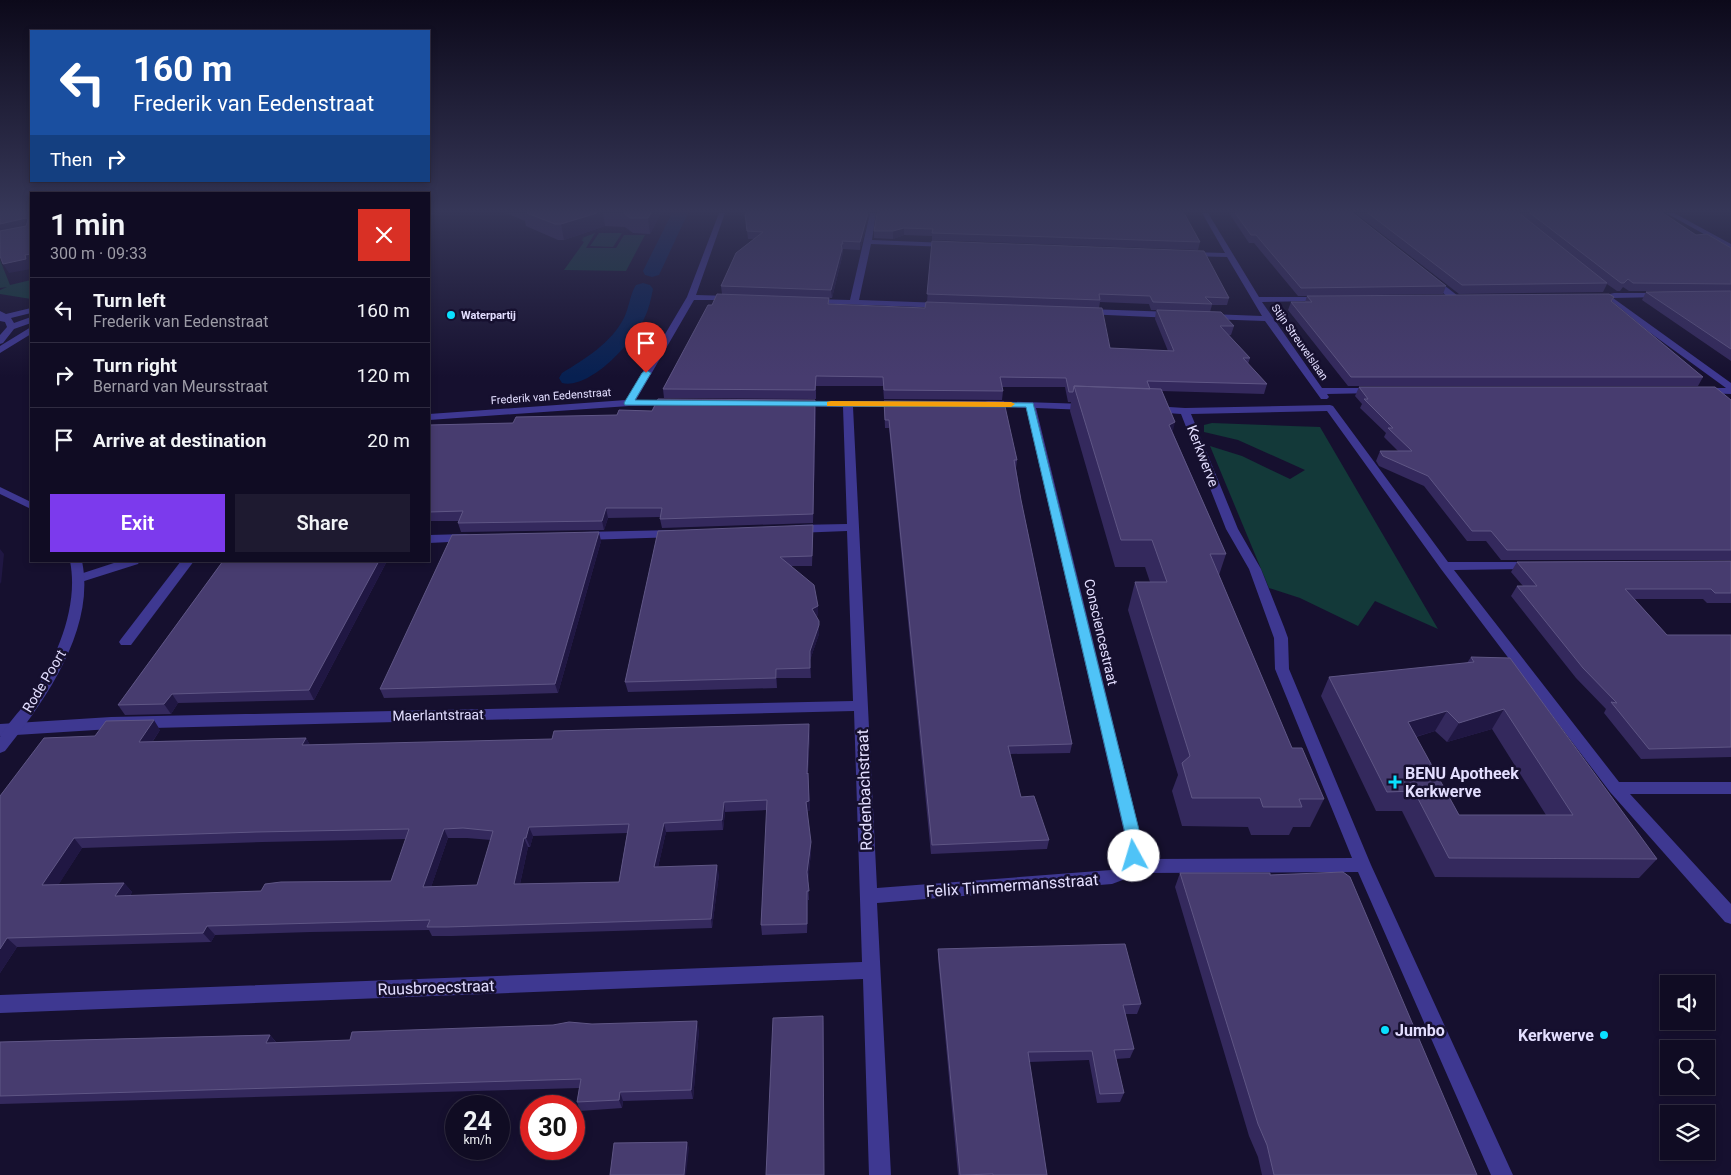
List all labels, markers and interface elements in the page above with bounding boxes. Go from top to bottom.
text: 160 m [133,49,232,90]
icon: left [50,50,115,115]
text: Frederik van Eedenstraat [133,91,374,116]
icon: right [102,145,130,173]
text: Then [50,148,92,171]
text: 1 min [50,207,125,242]
button: close [358,209,410,261]
text: 300 m · 09:33 [50,244,147,263]
text: Turn left [93,289,166,312]
icon: left [50,296,78,324]
text: 160 m [357,299,410,322]
street label: Stijn Streuvelslaan [1268,302,1331,383]
marker: Waterpartij [445,309,457,321]
place label: Waterpartij [461,309,516,322]
text: Frederik van Eedenstraat [93,312,268,331]
pin [625,322,667,373]
icon: arrive [632,329,660,357]
text: Turn right [93,354,177,377]
icon: right [50,361,78,389]
text: 120 m [357,364,410,387]
text: Bernard van Meursstraat [93,377,268,396]
street label: Frederik van Eedenstraat [490,386,612,407]
street label: Kerkwerve [1184,423,1222,489]
icon: arrive [50,426,78,454]
text: Arrive at destination [93,429,266,452]
text: 20 m [367,429,410,452]
button: Exit [50,494,225,552]
button: Share [235,494,410,552]
street label: Consciencestraat [1081,577,1121,687]
street label: Rode Poort [19,647,69,715]
street label: Maerlantstraat [392,706,484,724]
street label: Rodenbachstraat [853,729,876,851]
place label: BENU Apotheek Kerkwerve [1405,764,1519,801]
marker: BENU Apotheek Kerkwerve [1389,776,1401,788]
position arrow [1107,829,1159,881]
street label: Felix Timmermansstraat [925,870,1099,901]
map controls [1660,975,1715,1160]
button: sound [1660,975,1715,1030]
street label: Ruusbroecstraat [377,976,495,999]
place label: Jumbo [1395,1021,1445,1040]
marker: Jumbo [1379,1024,1391,1036]
place label: Kerkwerve [1518,1026,1594,1045]
marker: Kerkwerve [1598,1029,1610,1041]
button: search [1660,1040,1715,1095]
speed limit sign: 30 [520,1095,585,1160]
button: layers [1660,1105,1715,1160]
text: 24 [463,1107,492,1136]
text: km/h [463,1133,492,1147]

